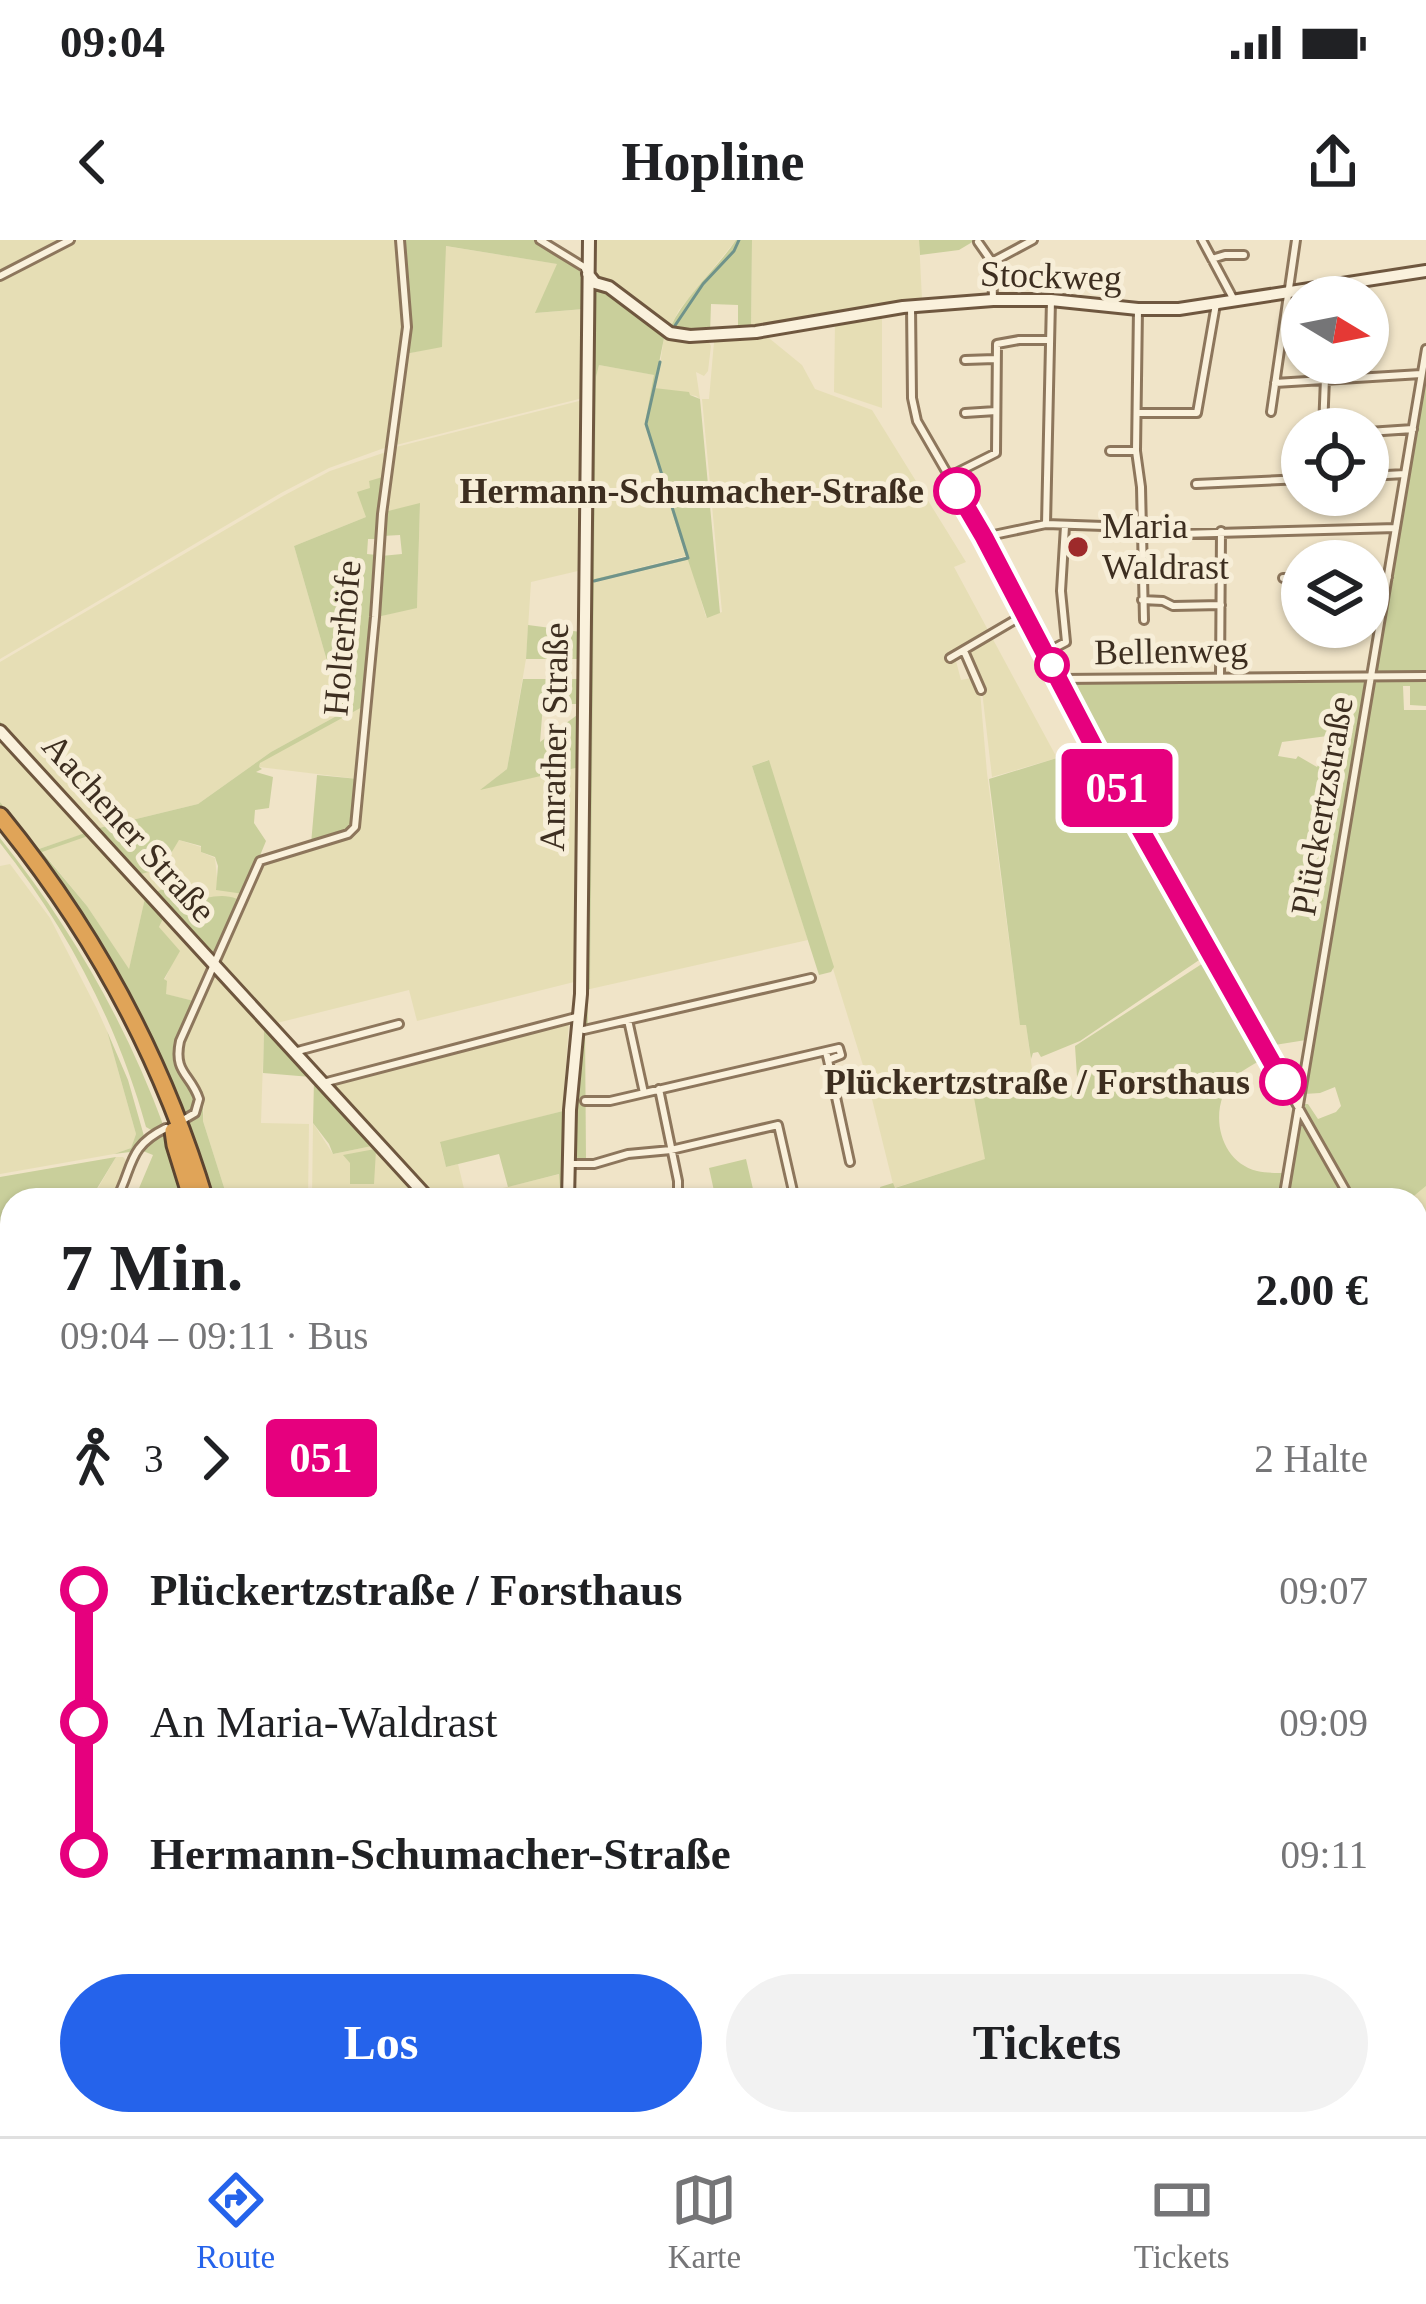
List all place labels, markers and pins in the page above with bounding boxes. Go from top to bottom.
marker: Hermann-Schumacher-Straße [935,469,979,513]
place label: Hermann-Schumacher-Straße [459,471,924,511]
place label: Maria Waldrast [1102,506,1229,587]
marker: Maria Waldrast [1065,534,1091,560]
unlabelled marker [1036,649,1068,681]
marker: Plückertzstraße / Forsthaus [1261,1060,1305,1104]
place label: Plückertzstraße / Forsthaus [824,1062,1250,1102]

